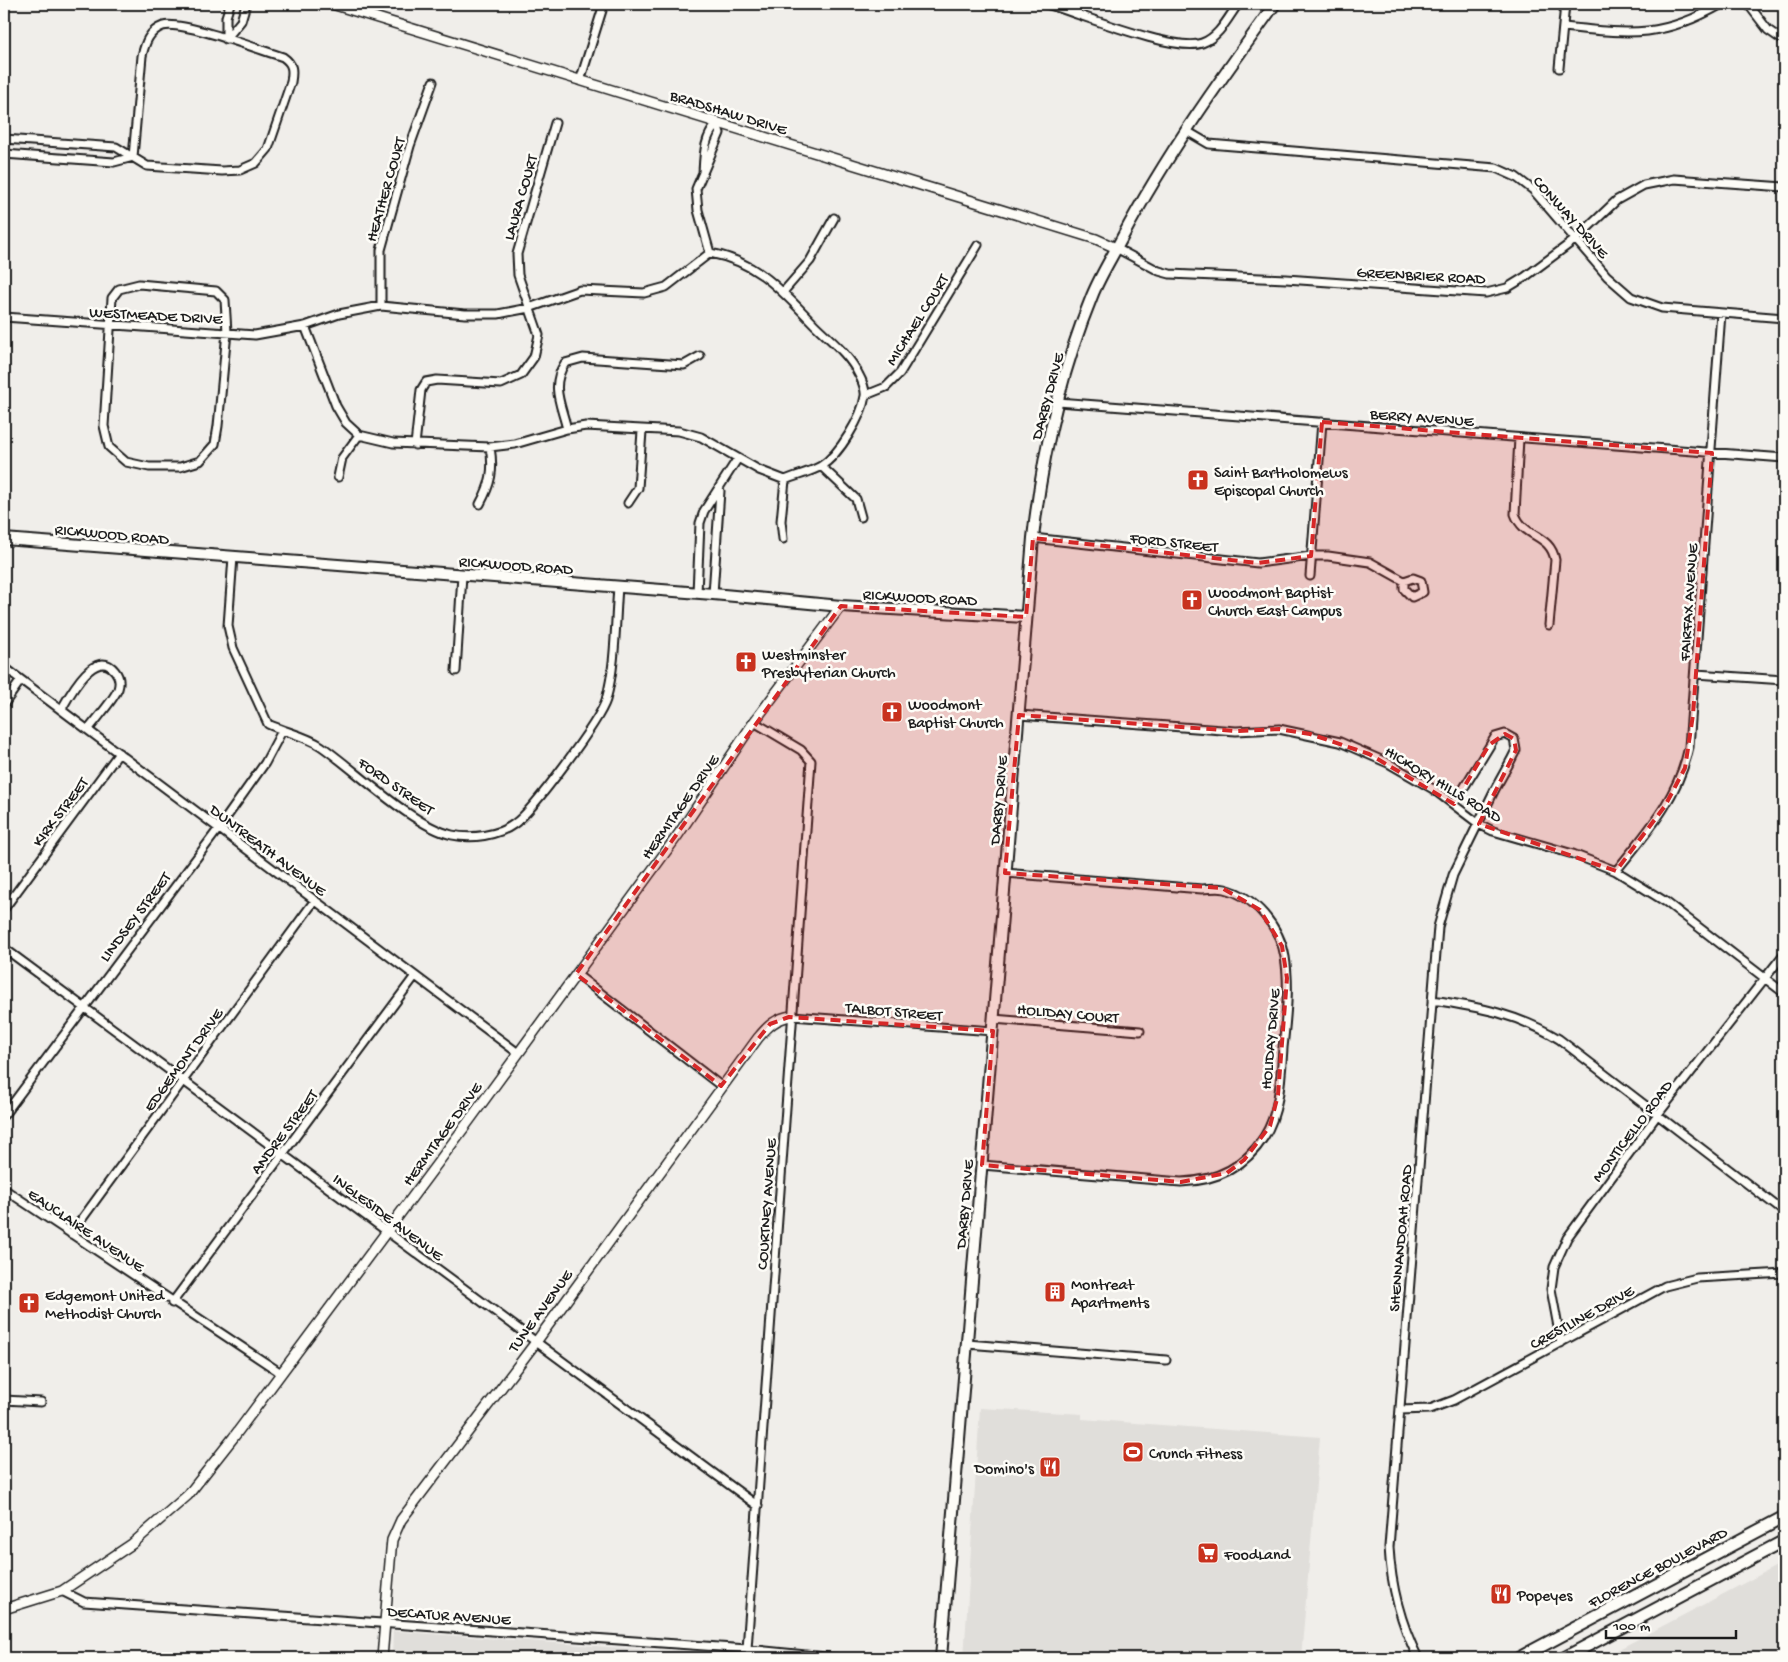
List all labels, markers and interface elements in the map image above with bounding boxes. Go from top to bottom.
street label: BRADSHAW DRIVE [666,87,790,141]
street label: HEATHER COURT [363,135,412,245]
street label: LAURA COURT [501,152,544,243]
street label: CONWAY DRIVE [1527,173,1612,264]
street label: GREENBRIER ROAD [1356,265,1486,290]
street label: MICHAEL COURT [883,271,955,370]
street label: WESTMEADE DRIVE [89,305,224,331]
street label: DARBY DRIVE [1028,350,1070,443]
street label: BERRY AVENUE [1368,406,1475,433]
place label: Saint Bartholomews Episcopal Church [1214,465,1349,502]
church icon: Saint Bartholomews Episcopal Church [1186,468,1210,492]
street label: RICKWOOD ROAD [54,522,170,551]
street label: FORD STREET [1128,530,1219,559]
street label: FAIRFAX AVENUE [1677,542,1704,663]
street label: RICKWOOD ROAD [458,554,574,581]
place label: Woodmont Baptist Church East Campus [1208,585,1343,622]
street label: RICKWOOD ROAD [862,587,978,612]
church icon: Woodmont Baptist Church East Campus [1180,588,1204,612]
place label: Westminster Presbyterian Church [761,647,896,684]
church icon: Westminster Presbyterian Church [734,650,758,674]
place label: Woodmont Baptist Church [907,697,1004,734]
church icon: Woodmont Baptist Church [880,700,904,724]
street label: HICKORY HILLS ROAD [1380,743,1505,829]
street label: HERMITAGE DRIVE [639,751,726,864]
street label: FORD STREET [352,754,437,822]
street label: DARBY DRIVE [987,754,1014,847]
street label: KIRK STREET [30,774,94,851]
street label: DUNTREATH AVENUE [204,801,330,902]
street label: LINDSEY STREET [97,869,177,967]
street label: HOLIDAY DRIVE [1259,987,1286,1090]
street label: TALBOT STREET [843,1000,944,1027]
street label: HOLIDAY COURT [1016,1002,1120,1029]
street label: EDGEMONT DRIVE [141,1005,229,1116]
street label: MONTICELLO ROAD [1589,1077,1679,1187]
street label: HERMITAGE DRIVE [400,1079,488,1191]
street label: ANDRE STREET [248,1087,324,1179]
street label: COURTNEY AVENUE [754,1137,783,1271]
street label: DARBY DRIVE [953,1158,980,1251]
street label: SHENNANDOAH ROAD [1387,1163,1418,1313]
street label: INGLESIDE AVENUE [328,1171,447,1267]
street label: EAUCLAIRE AVENUE [23,1186,148,1279]
street label: TUNE AVENUE [505,1266,579,1358]
place label: Montreat Apartments [1071,1277,1150,1314]
building icon: Montreat Apartments [1043,1280,1067,1304]
street label: CRESTLINE DRIVE [1527,1282,1639,1355]
place label: Edgemont United Methodist Church [45,1288,165,1325]
church icon: Edgemont United Methodist Church [17,1291,41,1315]
sports icon: Crunch Fitness [1121,1440,1145,1464]
place label: Crunch Fitness [1149,1446,1243,1465]
restaurant icon: Domino's [1038,1455,1062,1479]
place label: Domino's [974,1461,1035,1480]
street label: FLORENCE BOULEVARD [1585,1524,1732,1614]
supermarket icon: FoodLand [1196,1541,1220,1565]
place label: FoodLand [1223,1547,1292,1566]
restaurant icon: Popeyes [1489,1582,1513,1606]
place label: Popeyes [1516,1588,1573,1607]
street label: DECATUR AVENUE [385,1604,512,1631]
scale bar [1606,1607,1736,1639]
text: 100 m [1612,1618,1651,1636]

